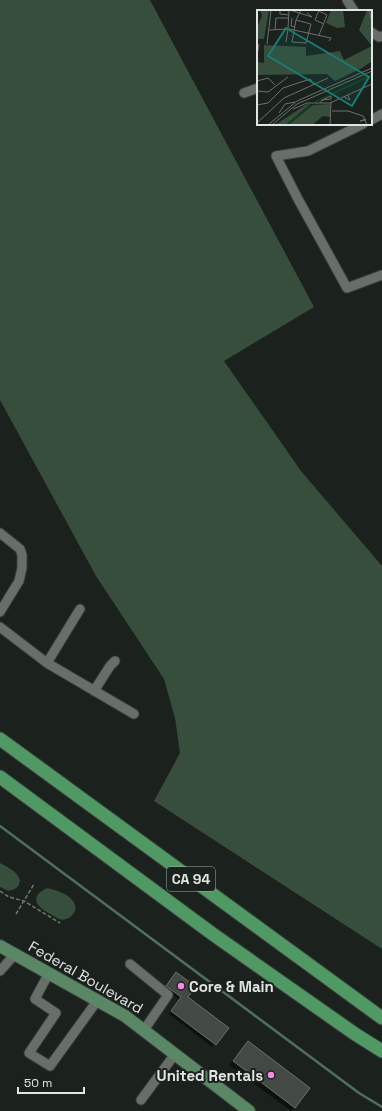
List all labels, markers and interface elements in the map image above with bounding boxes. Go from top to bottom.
inset map [257,10,372,125]
road number: CA 94 [167,867,215,891]
street label: Federal Boulevard [25,936,147,1018]
place label: Core & Main [189,977,274,996]
marker: Core & Main [176,981,186,991]
place label: United Rentals [157,1066,263,1085]
scale bar [18,1069,84,1095]
marker: United Rentals [266,1070,276,1080]
text: 50 m [24,1075,52,1091]

